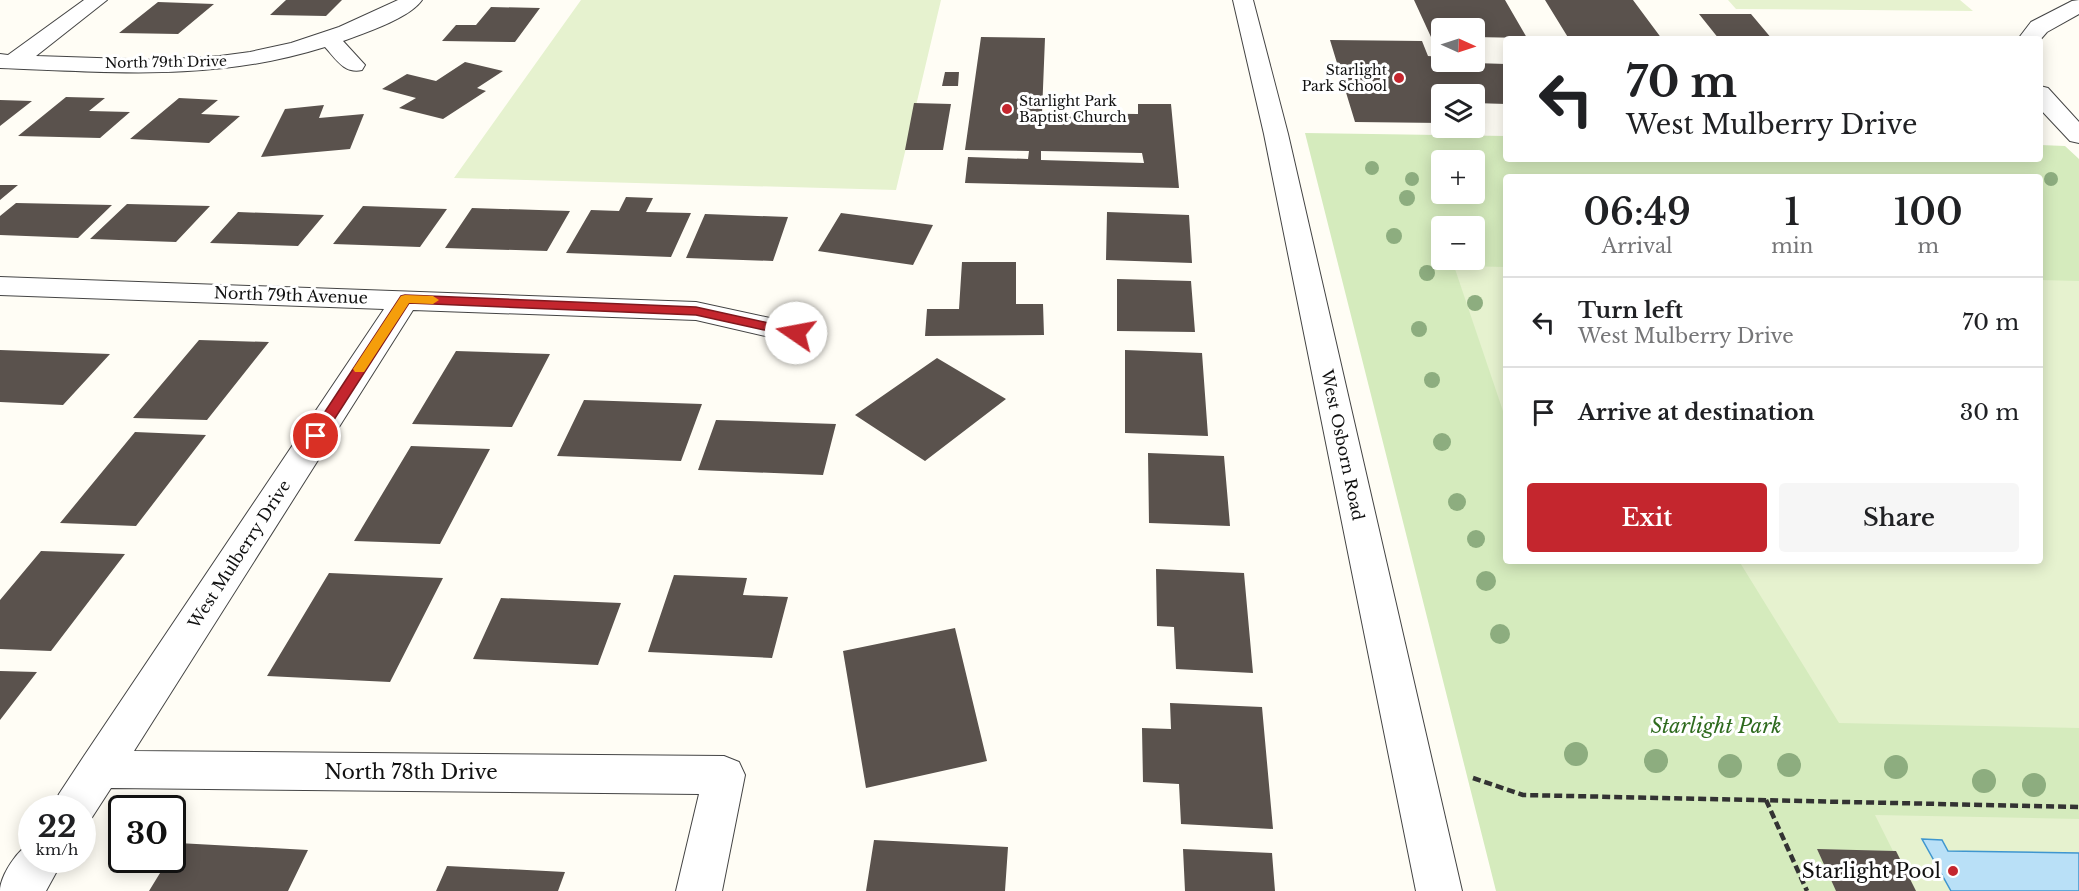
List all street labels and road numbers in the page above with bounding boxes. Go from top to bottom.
street label: North 79th Drive [105,52,227,72]
street label: North 79th Avenue [214,282,368,308]
street label: West Osborn Road [1317,367,1369,522]
street label: West Mulberry Drive [183,476,294,633]
street label: North 78th Drive [324,760,498,784]

